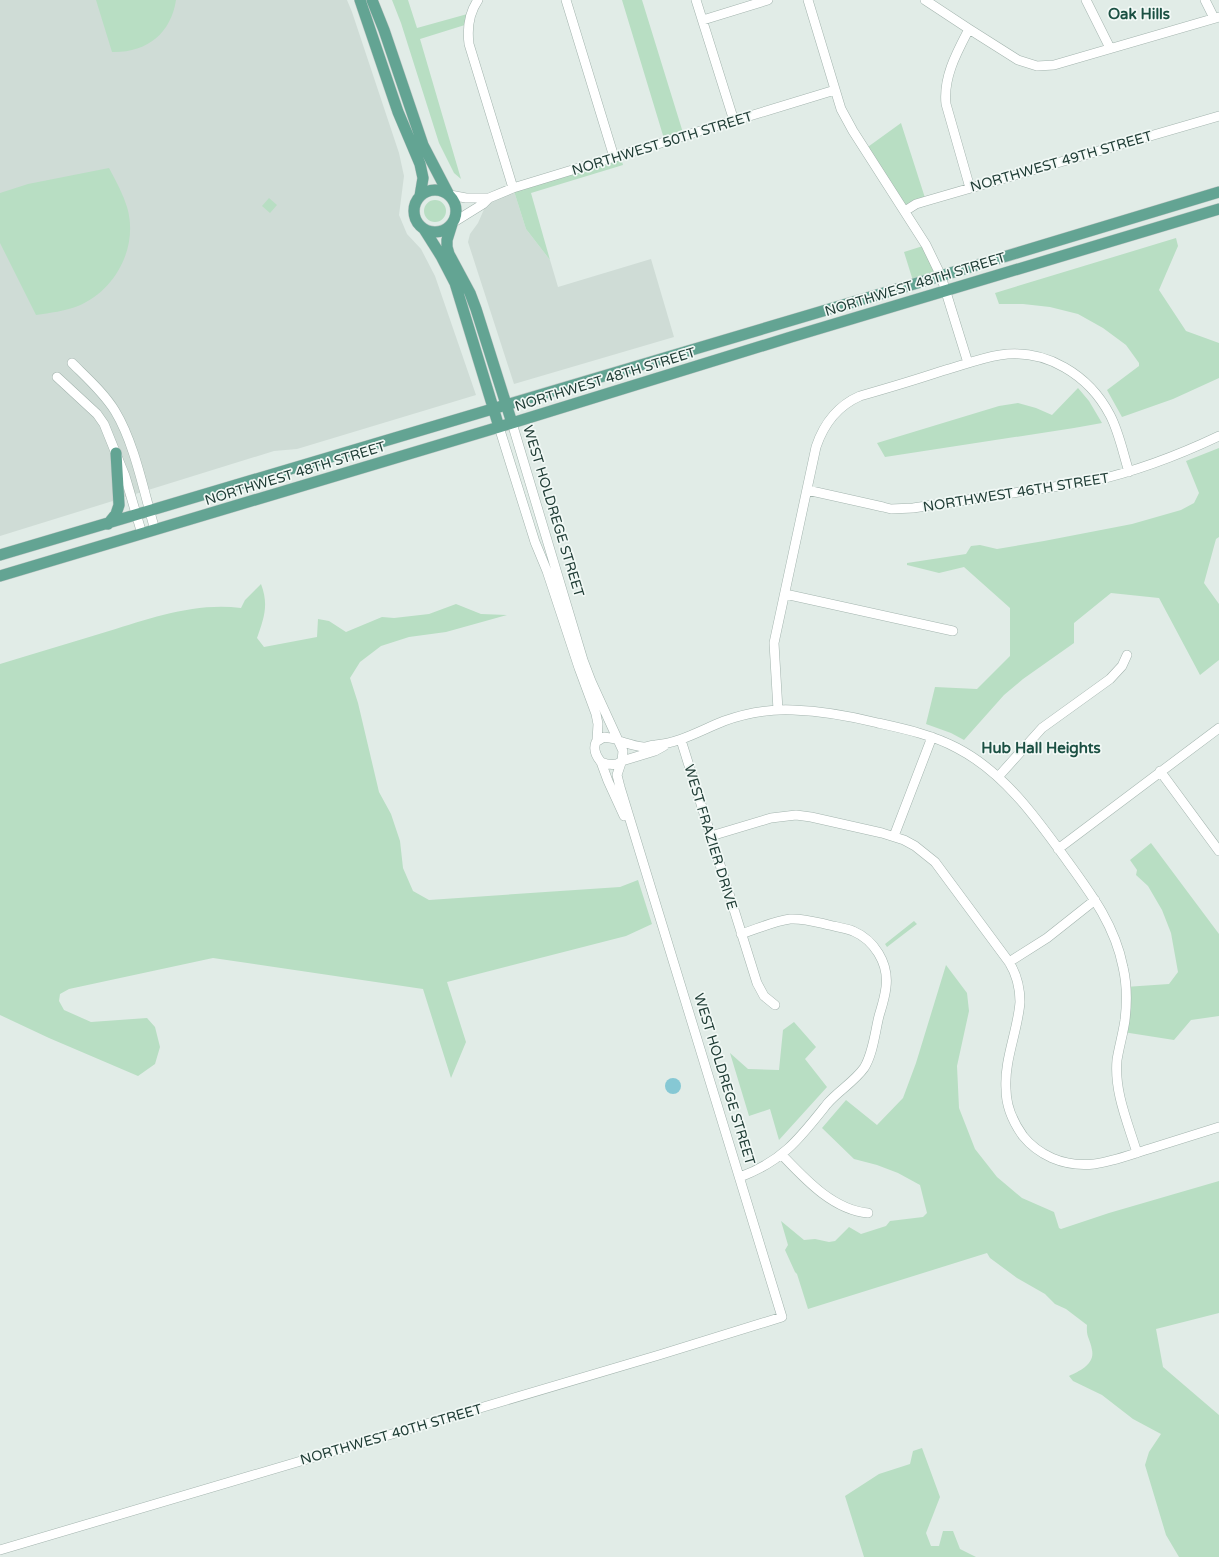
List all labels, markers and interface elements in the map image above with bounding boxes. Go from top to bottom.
district label: Oak Hills [1108,5,1170,23]
street label: NORTHWEST 50TH STREET [570,108,755,179]
street label: NORTHWEST 49TH STREET [968,127,1154,196]
street label: NORTHWEST 48TH STREET [823,249,1008,320]
street label: NORTHWEST 48TH STREET [513,344,698,415]
street label: WEST HOLDREGE STREET [519,423,588,600]
street label: NORTHWEST 48TH STREET [203,438,388,509]
street label: NORTHWEST 46TH STREET [922,469,1111,516]
district label: Hub Hall Heights [981,739,1101,758]
street label: WEST FRAZIER DRIVE [680,763,741,912]
street label: WEST HOLDREGE STREET [690,991,759,1168]
street label: NORTHWEST 40TH STREET [298,1400,484,1469]

